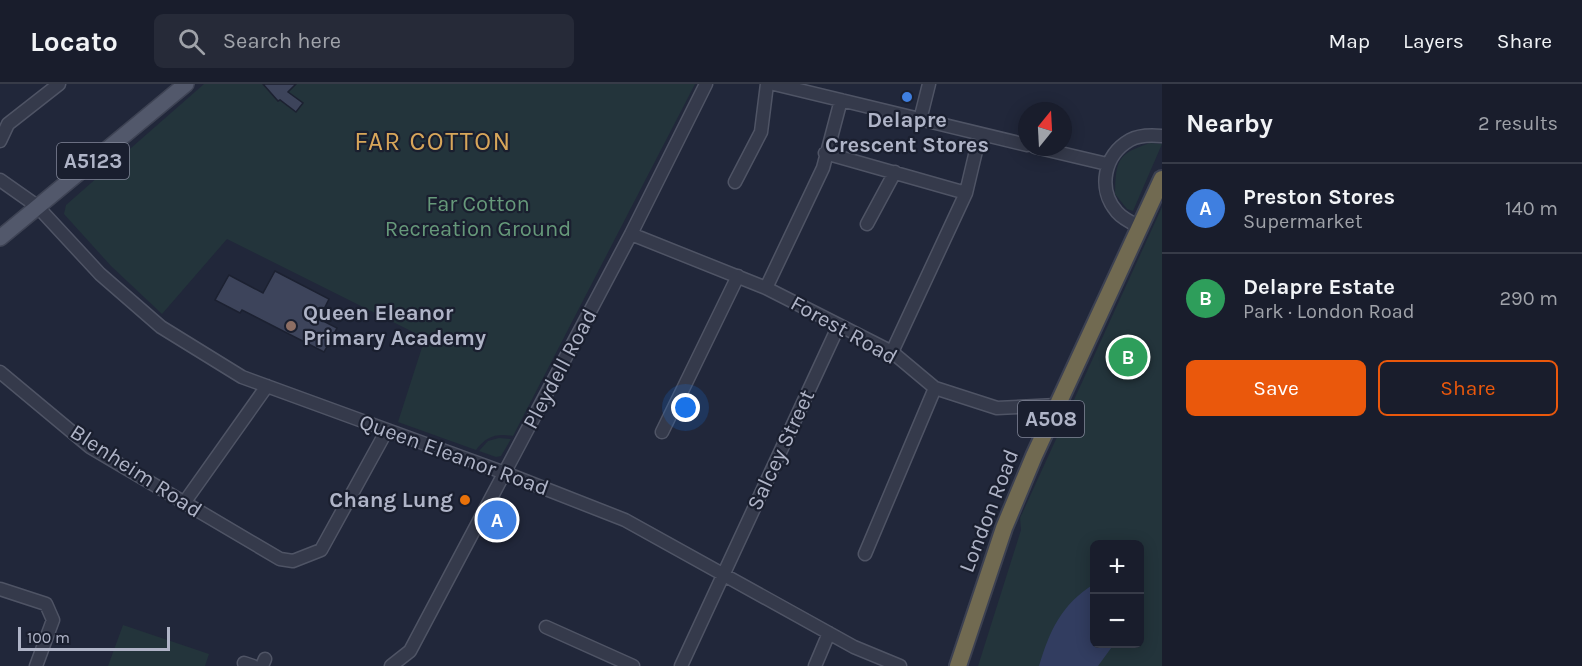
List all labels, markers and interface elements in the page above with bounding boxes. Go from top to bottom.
search box [154,14,574,68]
text: Locato [30,25,118,58]
icon: search [175,25,208,58]
text: Search here [223,28,341,54]
text: Map [1328,29,1370,53]
text: Layers [1403,29,1464,53]
text: Share [1497,29,1552,53]
marker: Delapre Crescent Stores [900,90,914,104]
north arrow [1018,102,1072,156]
place label: Delapre Crescent Stores [825,107,989,158]
text: Nearby [1186,108,1273,139]
text: 2 results [1478,112,1558,135]
district label: FAR COTTON [354,126,512,157]
road number: A5123 [57,143,129,179]
text: Preston Stores [1243,184,1395,210]
park label: Far Cotton Recreation Ground [385,191,571,242]
text: A [1199,197,1212,220]
text: 140 m [1505,197,1558,220]
text: Supermarket [1243,210,1362,233]
text: Delapre Estate [1243,274,1395,300]
text: B [1199,287,1212,310]
text: 290 m [1499,287,1558,310]
street label: Forest Road [786,290,902,370]
place label: Queen Eleanor Primary Academy [303,300,486,351]
text: Park · London Road [1243,300,1415,323]
street label: Pleydell Road [517,304,603,434]
marker: Queen Eleanor Primary Academy [284,319,298,333]
pin: B [1108,334,1148,380]
button: Save [1186,360,1366,416]
button: Share [1378,360,1558,416]
street label: Salcey Street [742,386,820,514]
your location [671,393,700,422]
road number: A508 [1018,401,1084,437]
street label: Queen Eleanor Road [356,409,552,501]
street label: Blenheim Road [65,419,207,523]
street label: London Road [954,446,1024,576]
place label: Chang Lung [329,487,453,513]
marker: Chang Lung [458,493,472,507]
pin: A [478,498,516,542]
map controls [1090,540,1144,648]
button: + [1090,540,1144,594]
button: − [1090,594,1144,648]
scale bar [18,624,170,652]
text: 100 m [27,628,70,647]

